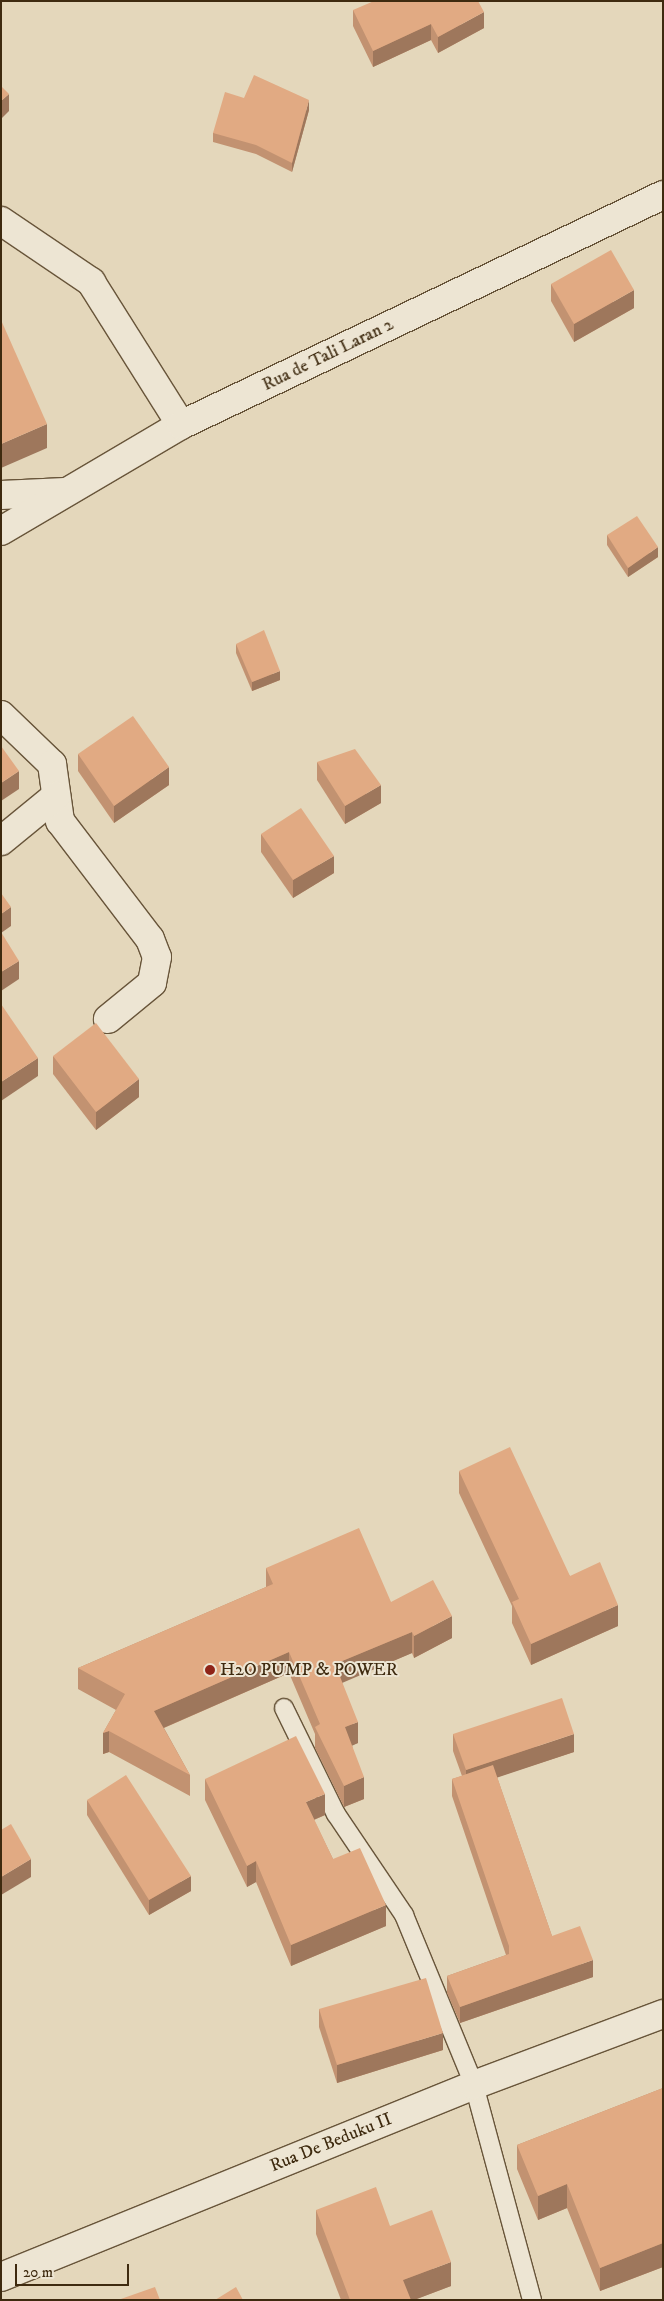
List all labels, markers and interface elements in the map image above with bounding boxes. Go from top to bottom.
street label: Rua de Tali Laran 2 [259,314,397,396]
place label: H2O PUMP & POWER [220,1659,398,1681]
marker: H2O PUMP & POWER [204,1664,216,1676]
street label: Rua De Beduku II [267,2109,395,2177]
scale bar [18,2254,131,2286]
text: 20 m [23,2263,53,2282]

